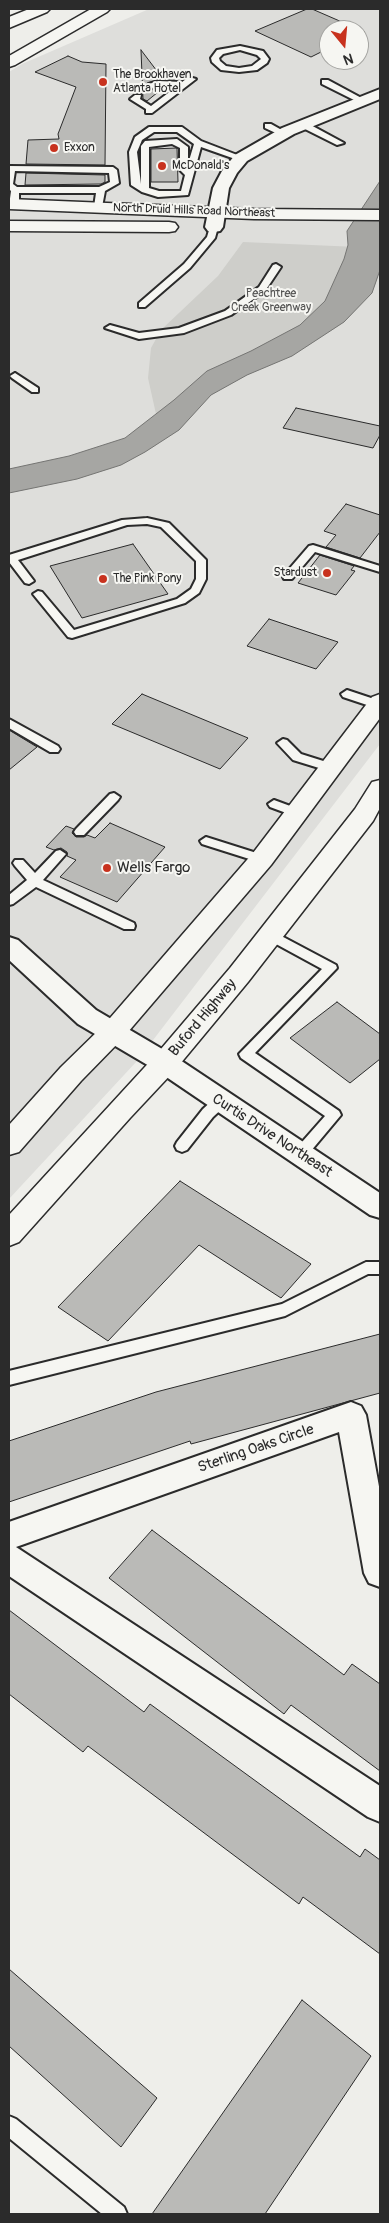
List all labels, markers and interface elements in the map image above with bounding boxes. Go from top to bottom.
north arrow [319,20,369,70]
text: N [341,49,355,68]
place label: The Brookhaven Atlanta Hotel [113,68,192,96]
marker: The Brookhaven Atlanta Hotel [97,76,109,88]
place label: Exxon [64,141,95,155]
marker: Exxon [48,142,60,154]
place label: McDonald's [172,159,229,173]
marker: McDonald's [156,160,168,172]
street label: North Druid Hills Road Northeast [113,201,275,221]
park label: Peachtree Creek Greenway [231,287,311,315]
place label: Stardust [273,566,317,580]
marker: Stardust [321,567,333,579]
place label: The Pink Pony [113,572,181,586]
marker: The Pink Pony [97,573,109,585]
place label: Wells Fargo [117,859,190,877]
marker: Wells Fargo [101,862,113,874]
street label: Buford Highway [165,976,241,1060]
street label: Curtis Drive Northeast [208,1090,336,1182]
street label: Sterling Oaks Circle [196,1421,316,1477]

